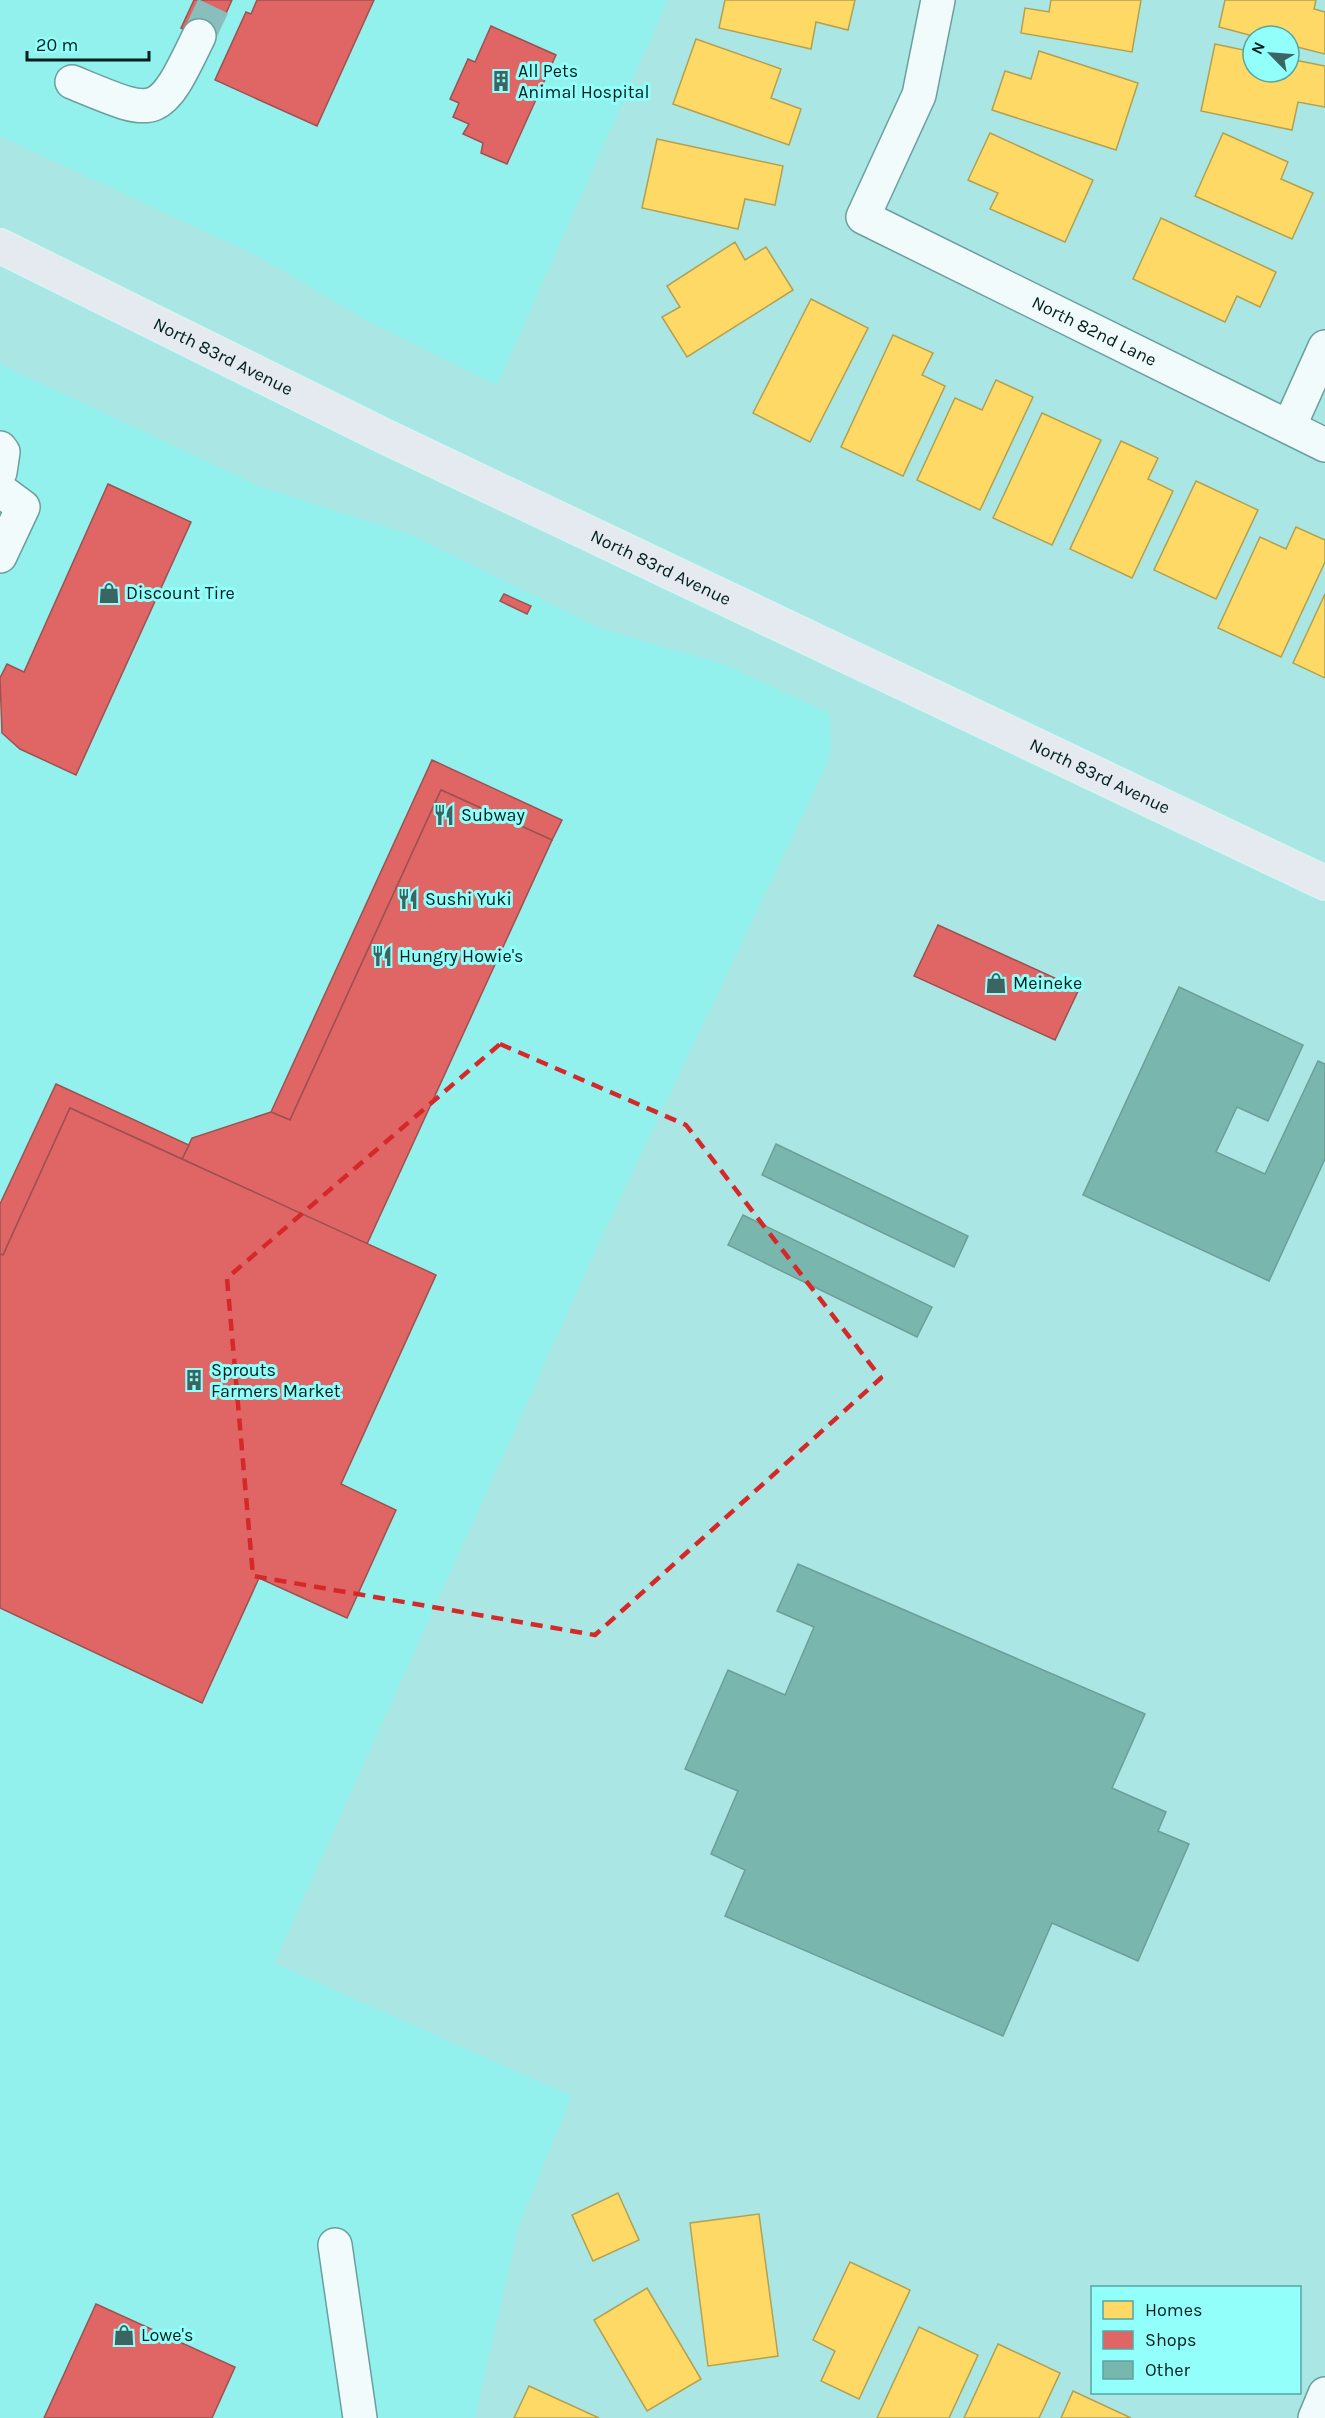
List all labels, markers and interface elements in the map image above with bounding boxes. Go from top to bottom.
scale bar [27,24,148,62]
north arrow [1241,24,1301,84]
text: 20 m [36,34,78,56]
text: N [1247,39,1269,57]
place label: All Pets Animal Hospital [518,60,650,103]
building icon: All Pets Animal Hospital [489,69,513,93]
street label: North 82nd Lane [1028,291,1160,371]
street label: North 83rd Avenue [150,313,297,400]
street label: North 83rd Avenue [587,525,735,610]
shop icon: Discount Tire [97,581,121,605]
place label: Discount Tire [126,582,235,604]
street label: North 83rd Avenue [1026,733,1174,819]
restaurant icon: Subway [432,803,456,827]
place label: Subway [461,804,525,826]
restaurant icon: Sushi Yuki [396,887,420,911]
place label: Sushi Yuki [425,888,512,910]
restaurant icon: Hungry Howie's [370,944,394,968]
place label: Hungry Howie's [399,945,524,967]
shop icon: Meineke [984,971,1008,995]
place label: Meineke [1013,972,1082,994]
place label: Sprouts Farmers Market [211,1359,341,1402]
building icon: Sprouts Farmers Market [182,1368,206,1392]
legend [1091,2286,1301,2394]
text: Homes [1145,2299,1202,2321]
shop icon: Lowe's [112,2323,136,2347]
place label: Lowe's [141,2324,193,2346]
text: Shops [1145,2329,1197,2351]
text: Other [1145,2359,1190,2381]

